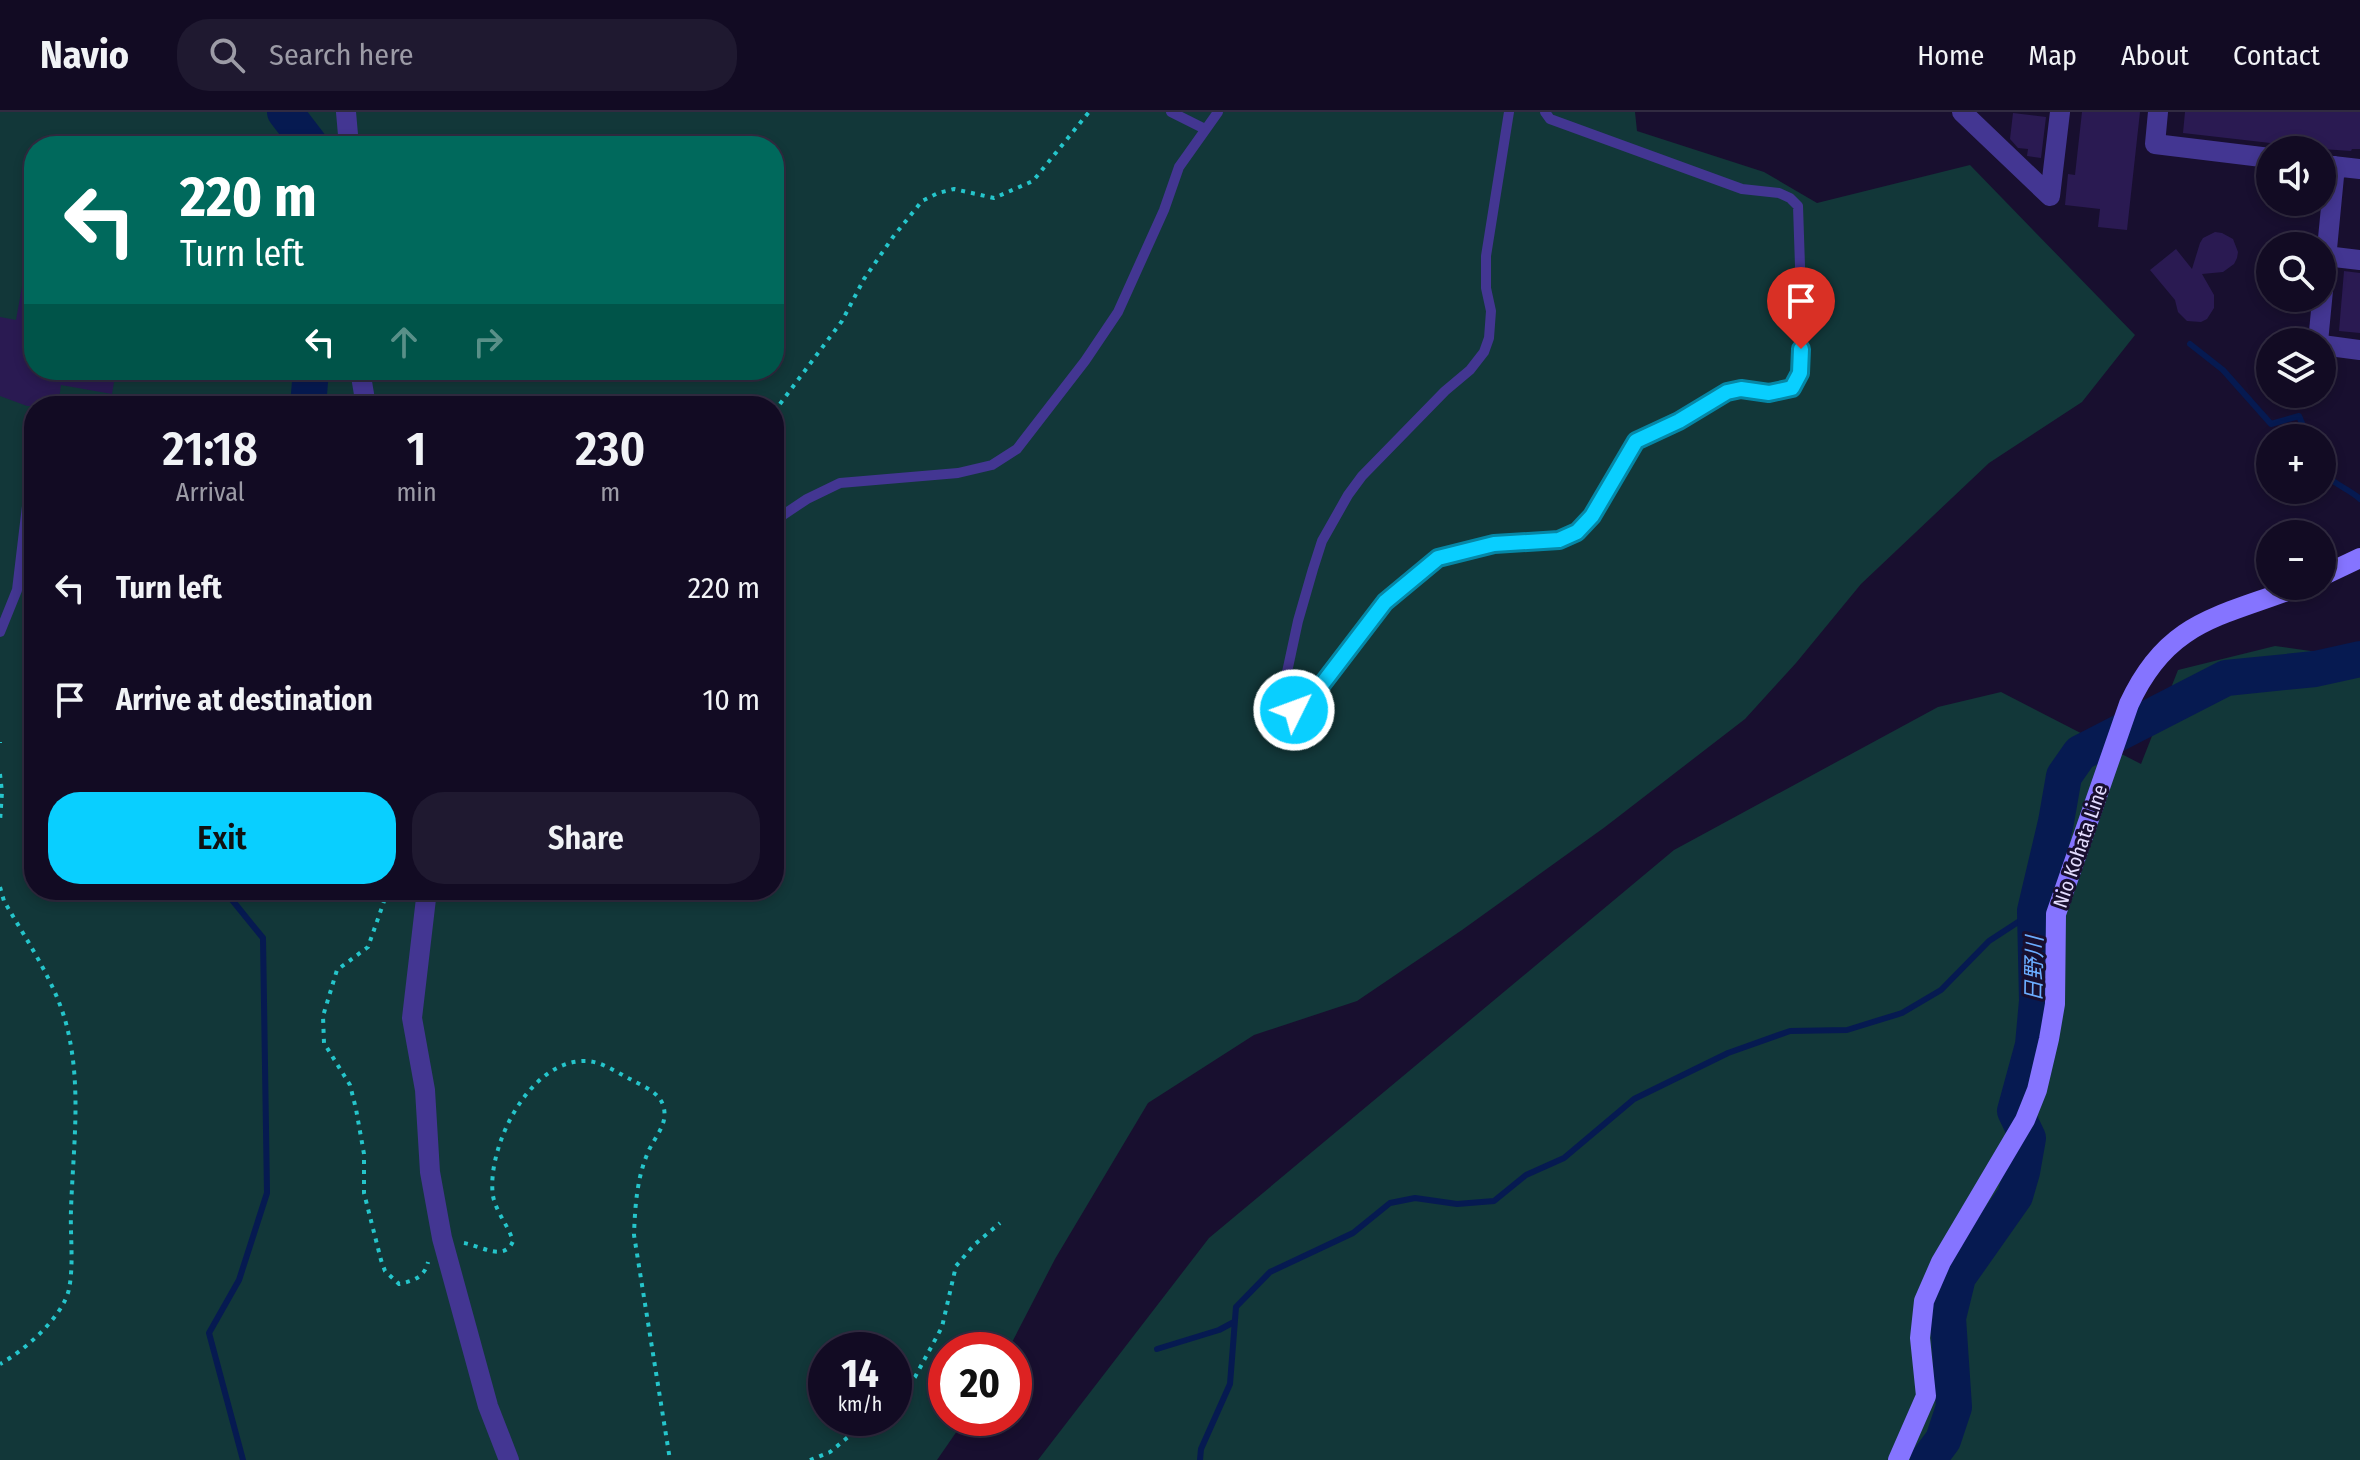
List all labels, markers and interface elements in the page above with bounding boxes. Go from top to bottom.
search box [177,19,737,91]
text: Navio [40,32,129,78]
icon: search [205,33,249,77]
text: Search here [269,37,414,73]
text: Home [1917,39,1984,72]
text: Map [2028,39,2077,72]
text: About [2121,39,2189,72]
text: Contact [2233,39,2320,72]
map controls [2256,136,2336,600]
button: sound [2256,136,2336,216]
text: 220 m [180,164,317,231]
icon: left [48,168,152,272]
text: Turn left [180,232,304,276]
button: search [2256,232,2336,312]
pin [1767,267,1835,349]
icon: arrive [1779,279,1823,323]
icon: left [298,320,342,364]
icon: ahead [382,320,426,364]
icon: right [466,320,510,364]
button: layers [2256,328,2336,408]
text: 21:18 [163,420,258,478]
text: 1 [407,420,426,478]
text: 230 [575,420,645,478]
button: + [2256,424,2336,504]
text: Arrival [176,477,245,508]
text: min [396,477,437,508]
text: m [600,477,620,508]
button: − [2256,520,2336,600]
icon: left [48,566,92,610]
text: Turn left [116,570,222,606]
text: 220 m [688,570,760,606]
position arrow [1252,668,1336,752]
icon: arrive [48,678,92,722]
text: Arrive at destination [116,682,373,718]
text: 10 m [703,682,760,718]
street label: Nio Kohata Line [2048,781,2112,911]
button: Exit [48,792,396,884]
button: Share [412,792,760,884]
water label: 日野川 [2020,934,2048,1002]
speed limit sign: 20 [928,1332,1032,1436]
text: 14 [841,1350,879,1398]
text: km/h [838,1392,882,1416]

